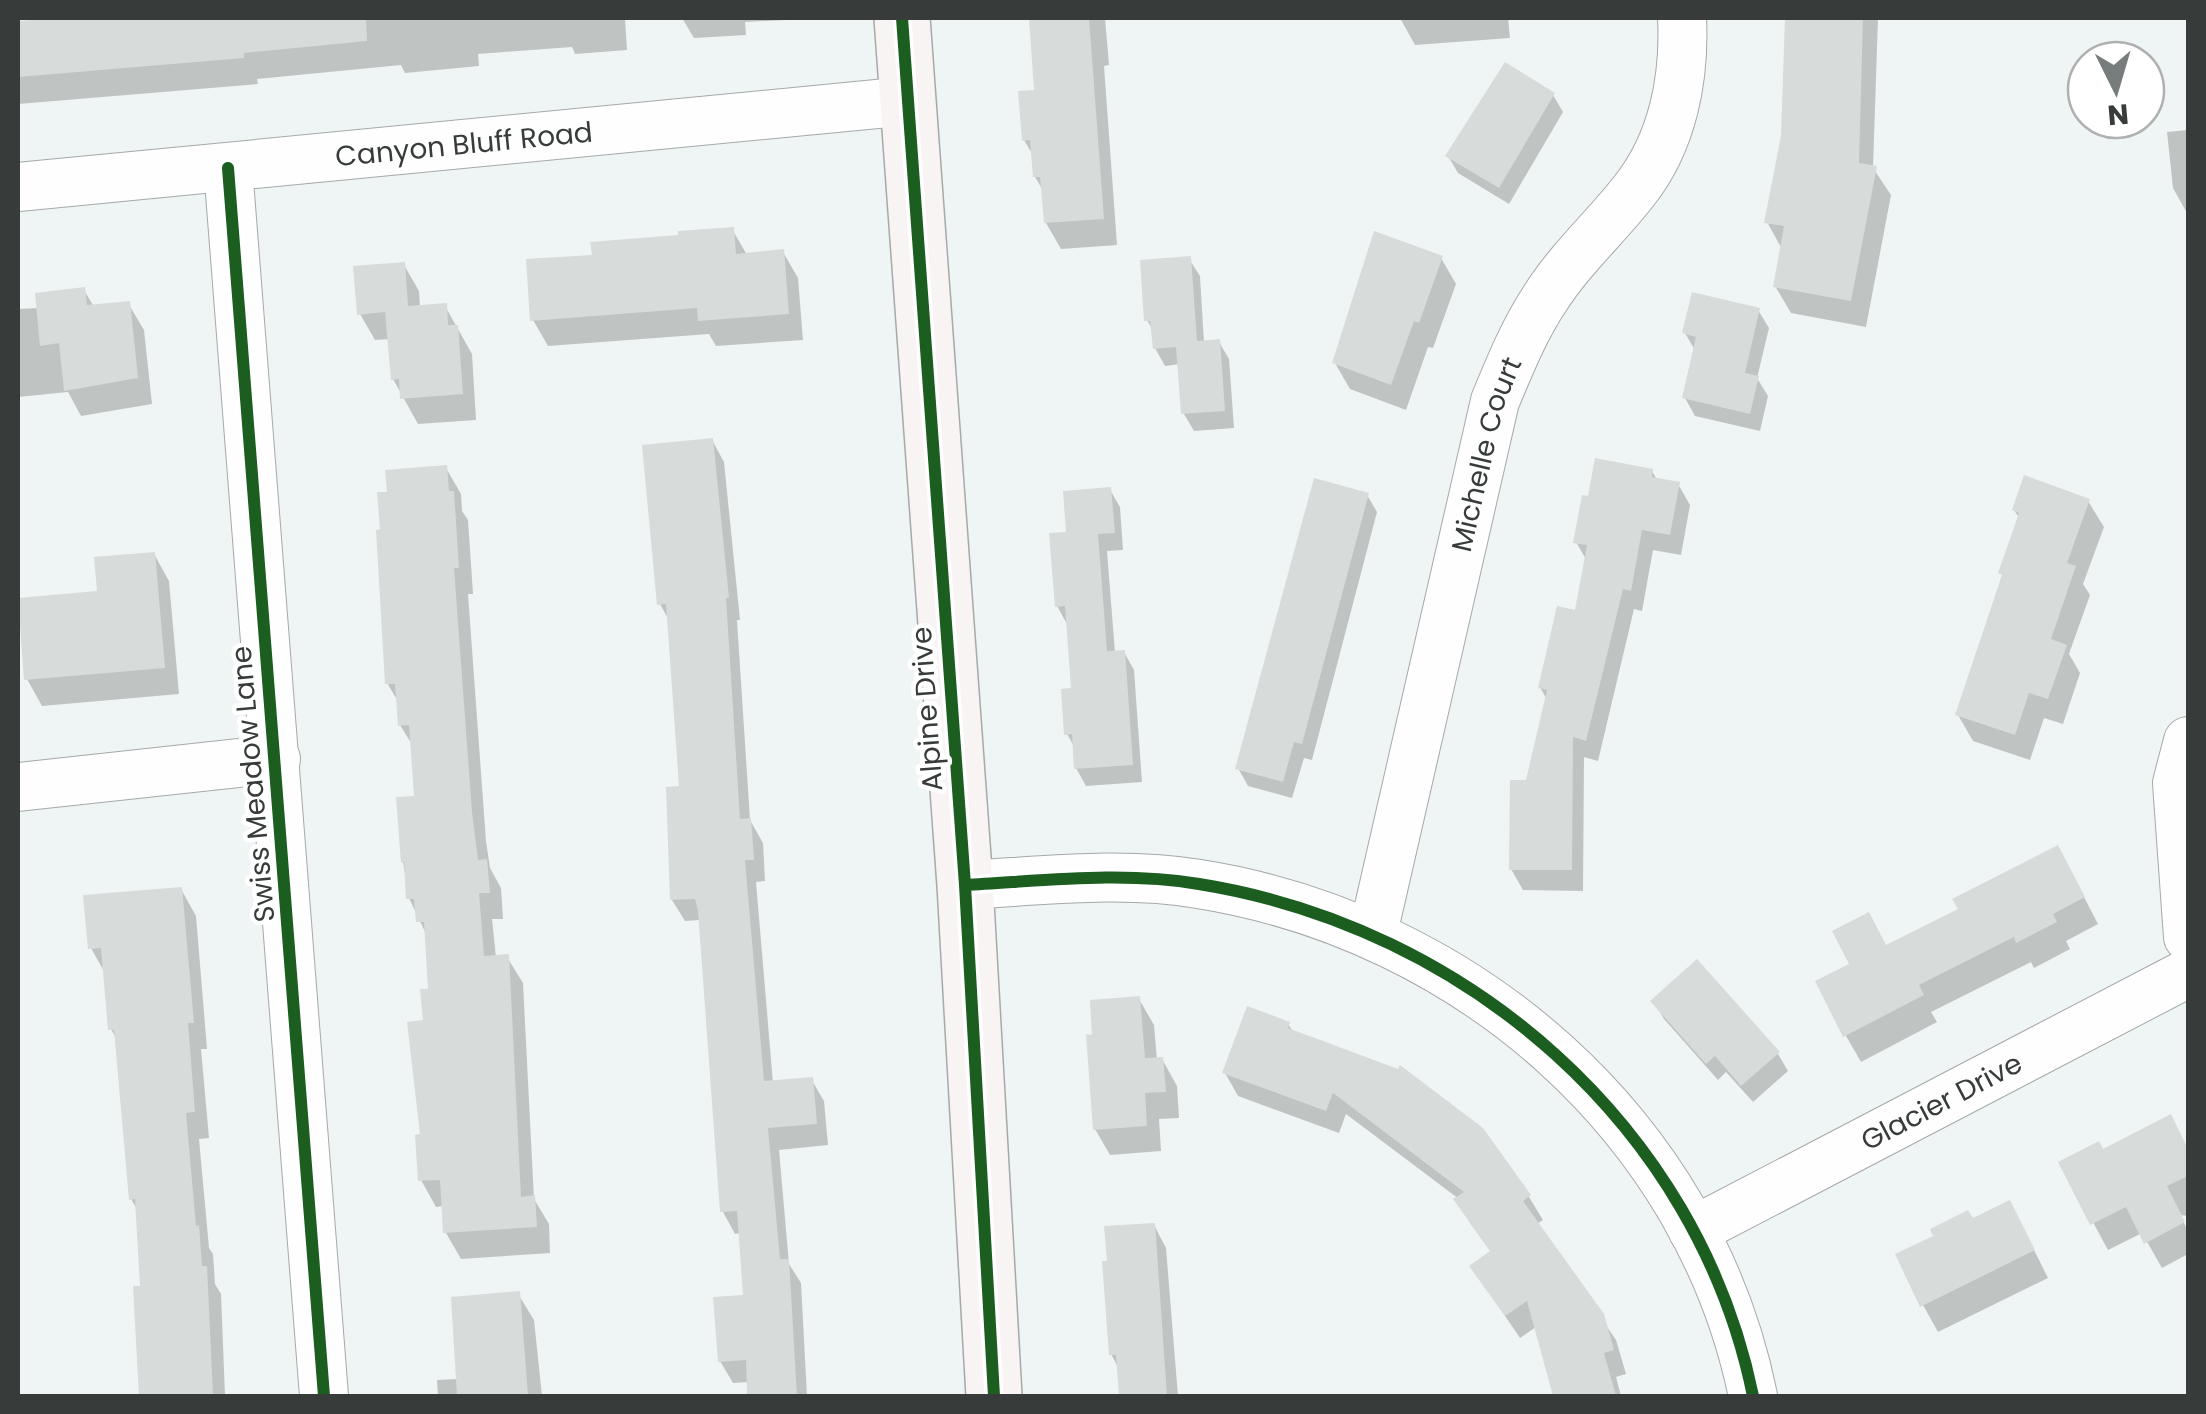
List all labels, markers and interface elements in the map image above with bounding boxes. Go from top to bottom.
north arrow [2066,40,2166,140]
text: N [2106,94,2130,135]
street label: Canyon Bluff Road [333,112,594,176]
street label: Michelle Court [1442,351,1531,555]
street label: Alpine Drive [902,626,952,792]
street label: Swiss Meadow Lane [222,644,284,924]
street label: Glacier Drive [1854,1043,2029,1160]

